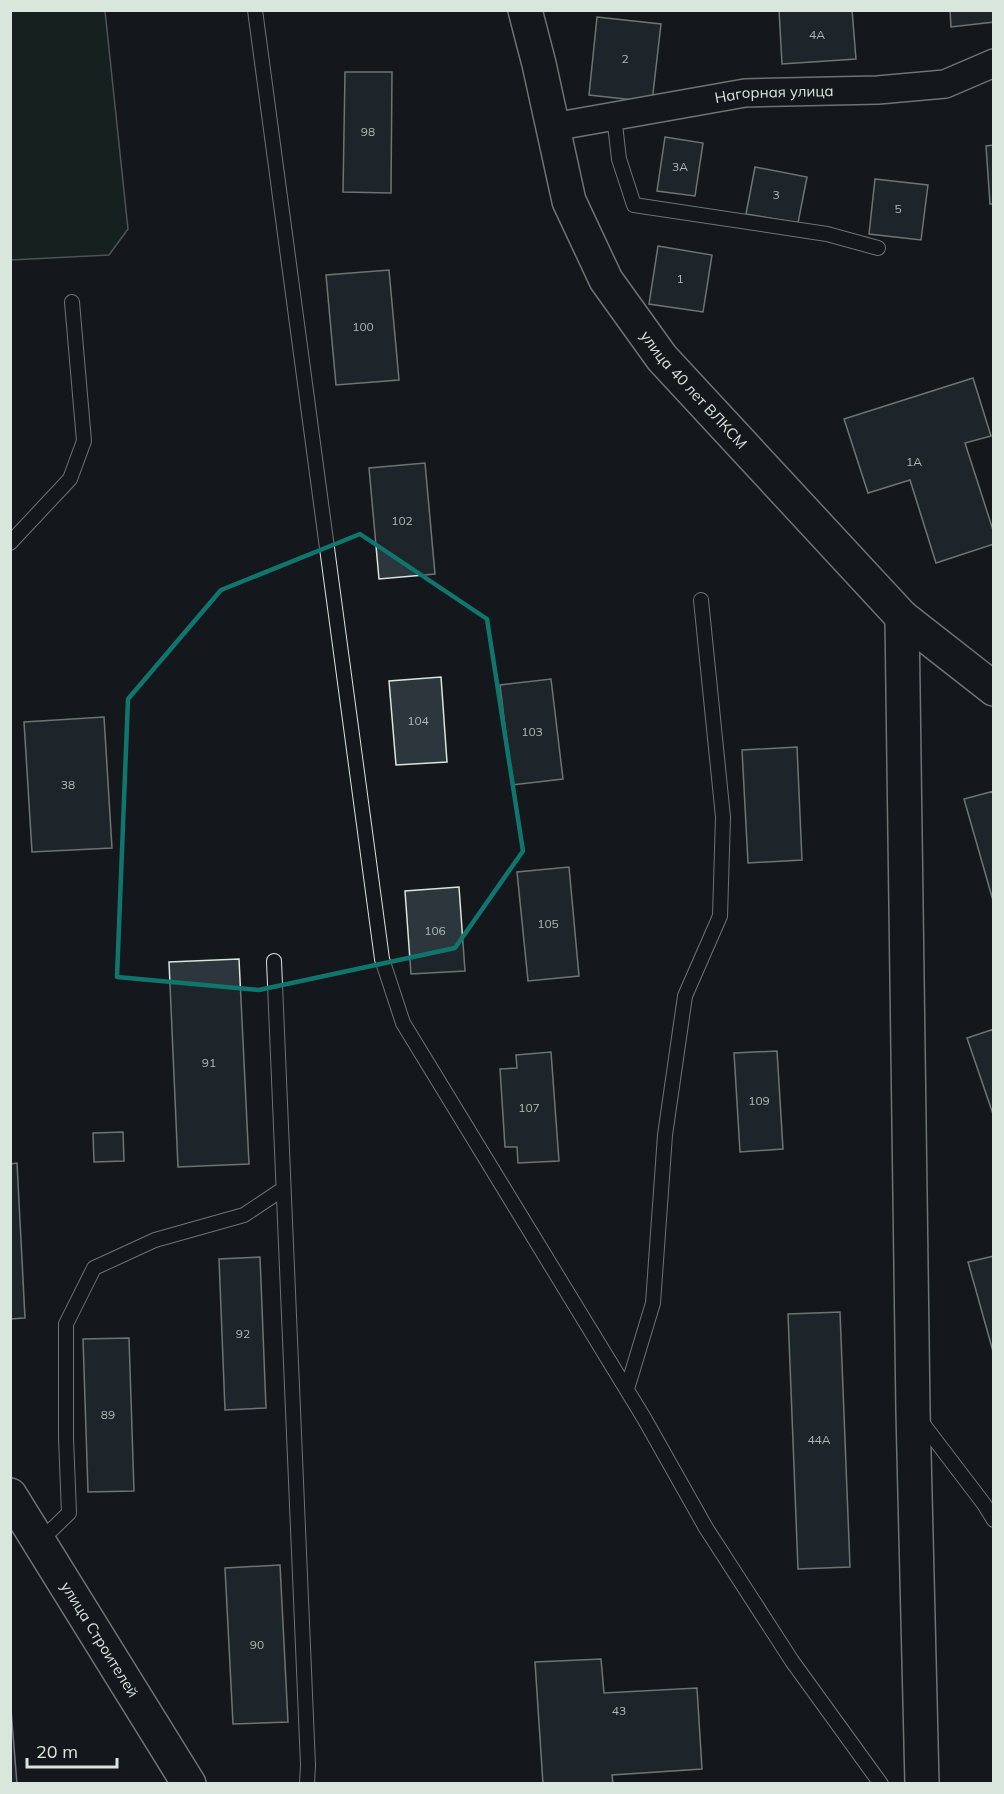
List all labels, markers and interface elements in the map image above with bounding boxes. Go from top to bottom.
house number: 4А [809,27,825,42]
house number: 2 [621,51,629,66]
street label: Нагорная улица [713,81,834,107]
house number: 98 [361,124,375,139]
house number: 3А [672,159,688,174]
house number: 3 [772,187,780,202]
house number: 5 [894,201,902,216]
house number: 1 [676,271,684,286]
house number: 100 [352,319,374,334]
street label: улица 40 лет ВЛКСМ [636,327,751,453]
house number: 1А [906,454,922,469]
house number: 102 [391,513,413,528]
house number: 104 [407,713,429,728]
house number: 103 [521,724,543,739]
house number: 38 [61,777,75,792]
house number: 105 [537,916,559,931]
house number: 106 [424,923,446,938]
house number: 91 [202,1055,216,1070]
house number: 109 [748,1093,770,1108]
house number: 107 [518,1100,540,1115]
house number: 92 [236,1326,250,1341]
house number: 89 [101,1407,115,1422]
house number: 44А [807,1432,831,1447]
street label: улица Строителей [57,1578,143,1701]
house number: 90 [250,1637,264,1652]
house number: 43 [612,1703,626,1718]
scale bar [27,1731,117,1769]
text: 20 m [36,1740,78,1763]

